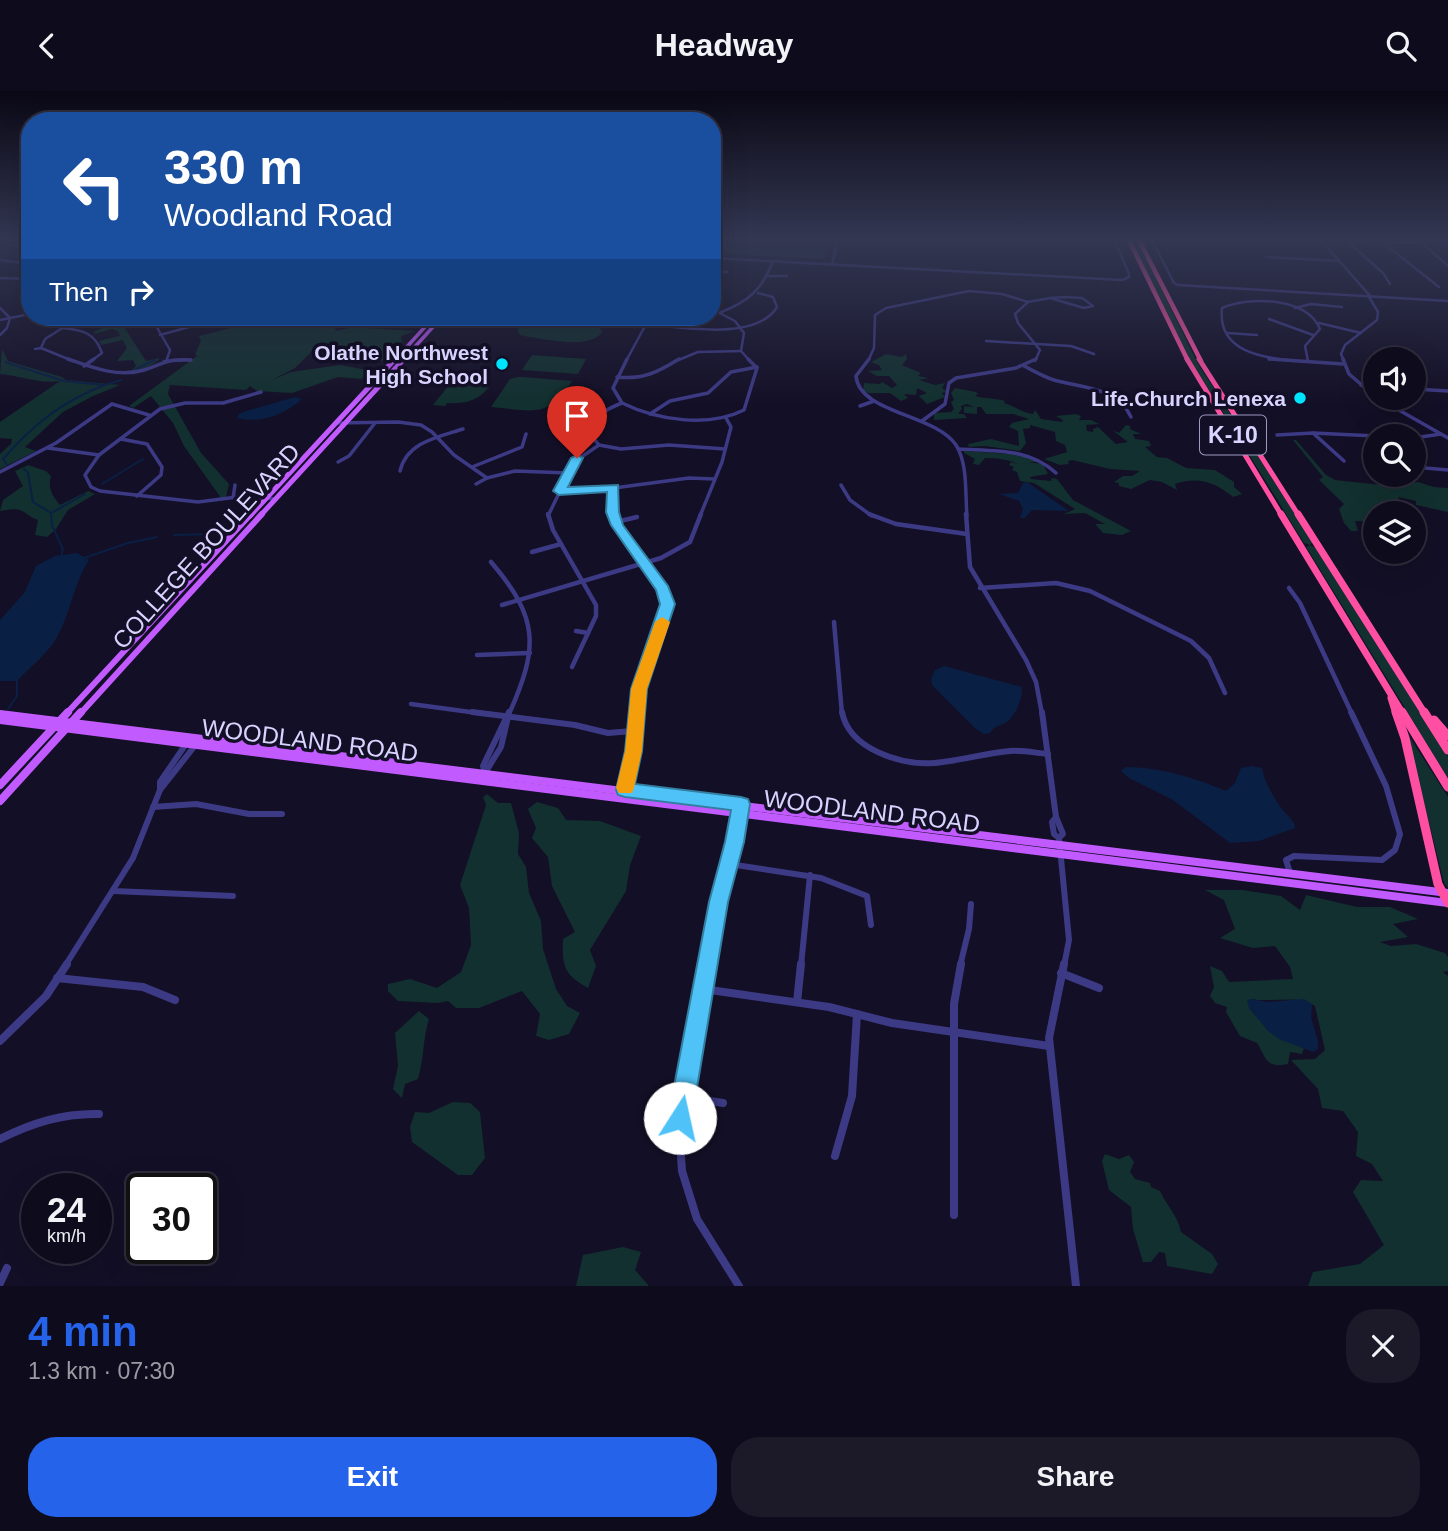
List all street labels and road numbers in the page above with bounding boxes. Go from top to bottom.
road number: K-10 [1200,415,1266,455]
street label: COLLEGE BOULEVARD [107,438,305,654]
street label: WOODLAND ROAD [200,713,420,767]
street label: WOODLAND ROAD [762,784,982,838]

